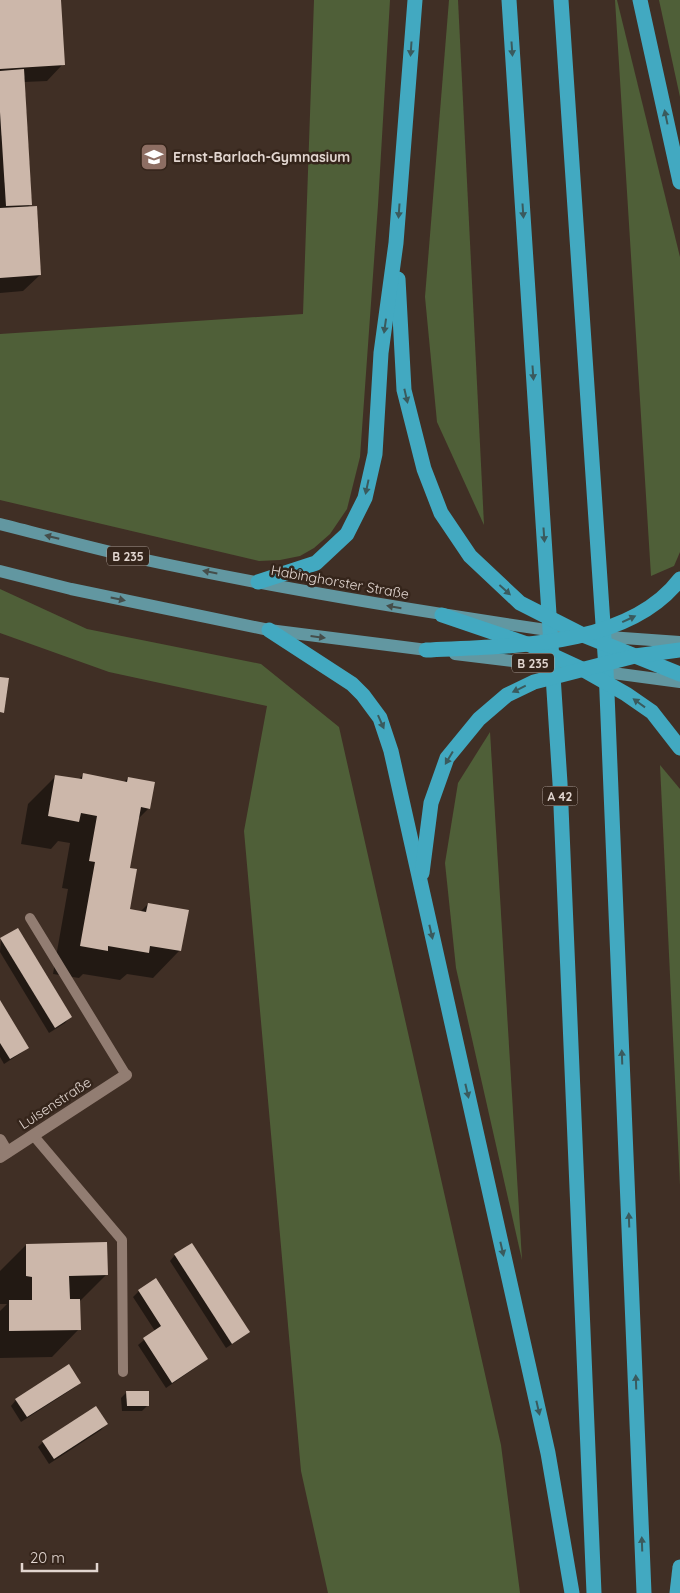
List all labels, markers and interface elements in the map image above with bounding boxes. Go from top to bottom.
one-way arrow [407,41,415,57]
one-way arrow [508,41,516,57]
one-way arrow [662,110,670,125]
school or university icon: Ernst-Barlach-Gymnasium [139,142,169,172]
place label: Ernst-Barlach-Gymnasium [173,148,350,166]
one-way arrow [394,203,402,219]
one-way arrow [519,203,527,219]
one-way arrow [380,318,388,334]
one-way arrow [530,365,538,381]
one-way arrow [402,389,410,405]
one-way arrow [363,480,371,495]
one-way arrow [540,527,548,543]
one-way arrow [44,533,59,541]
road number: B 235 [107,546,149,566]
street label: Habinghorster Straße [270,561,410,603]
one-way arrow [202,568,218,576]
one-way arrow [499,584,511,596]
one-way arrow [111,595,126,603]
one-way arrow [386,602,402,610]
one-way arrow [622,615,636,623]
one-way arrow [310,633,326,641]
road number: B 235 [512,654,554,672]
one-way arrow [512,685,527,693]
one-way arrow [632,698,646,708]
one-way arrow [377,715,385,729]
one-way arrow [445,751,454,764]
road number: A 42 [542,786,578,806]
one-way arrow [427,925,435,940]
one-way arrow [618,1049,626,1065]
street label: Luisenstraße [16,1073,95,1133]
one-way arrow [463,1083,471,1098]
one-way arrow [624,1211,632,1227]
one-way arrow [498,1242,506,1257]
one-way arrow [631,1374,639,1390]
one-way arrow [534,1400,542,1416]
one-way arrow [638,1536,646,1552]
scale bar [22,1540,98,1572]
text: 20 m [30,1548,65,1567]

